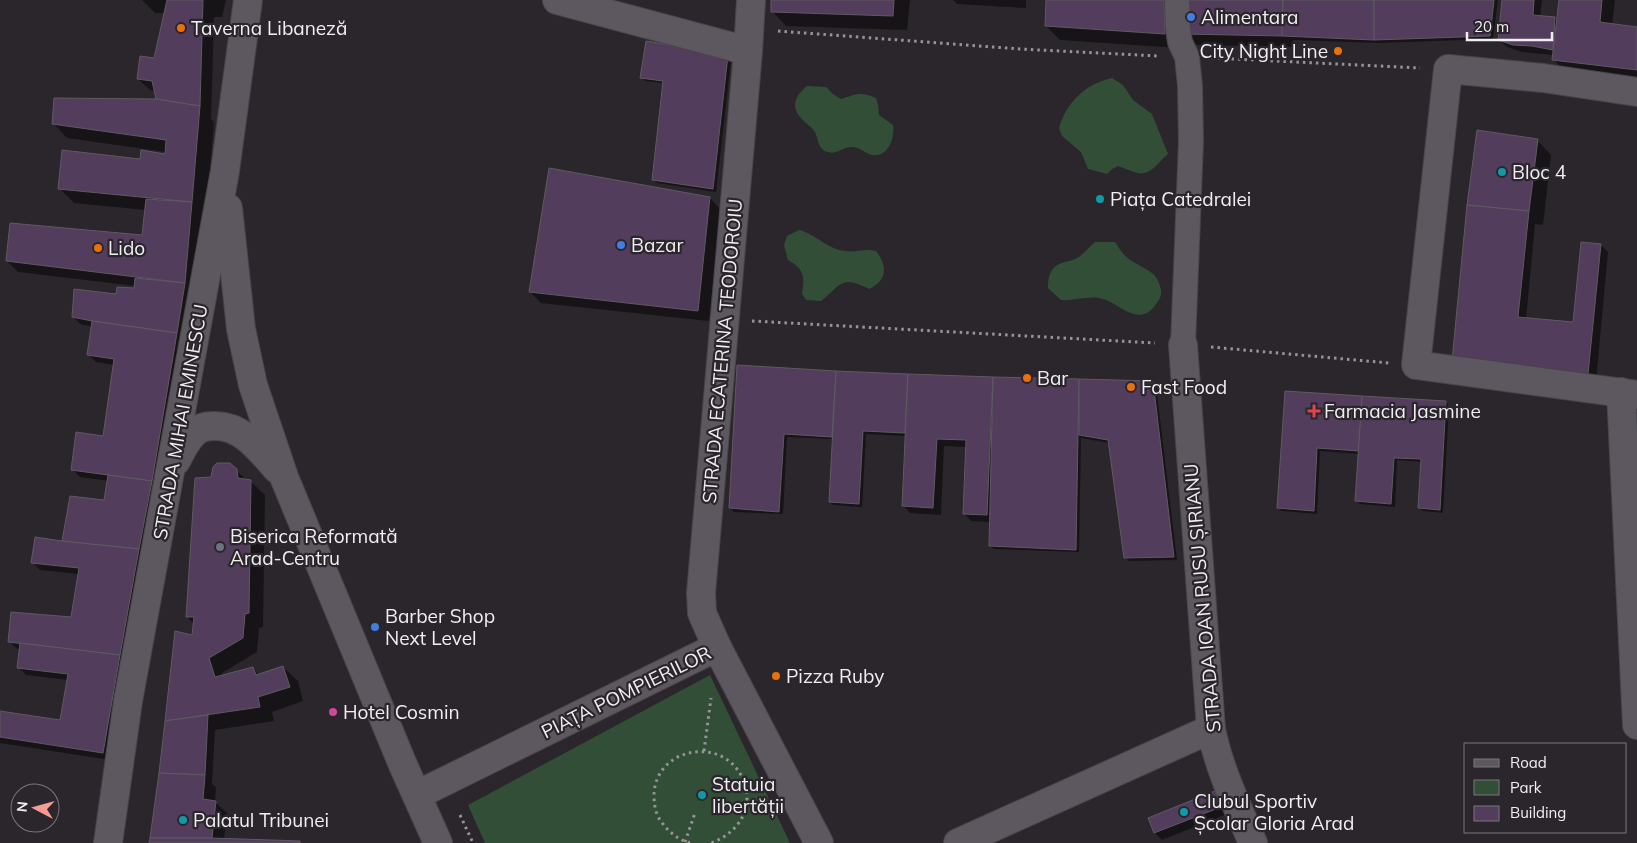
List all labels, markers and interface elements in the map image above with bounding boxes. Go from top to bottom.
place label: Alimentara [1201,5,1298,29]
scale bar [1467,10,1552,42]
marker: Alimentara [1185,11,1197,23]
place label: Taverna Libaneză [191,16,347,40]
text: 20 m [1474,17,1509,36]
marker: Taverna Libaneză [175,22,187,34]
place label: City Night Line [1199,39,1328,63]
marker: City Night Line [1332,45,1344,57]
place label: Bloc 4 [1512,160,1566,184]
marker: Bloc 4 [1496,166,1508,178]
place label: Piața Catedralei [1110,187,1251,212]
marker: Piața Catedralei [1094,193,1106,205]
street label: STRADA ECATERINA TEODOROIU [697,198,747,504]
place label: Bazar [631,233,683,257]
place label: Lido [108,236,145,260]
marker: Bazar [615,239,627,251]
marker: Lido [92,242,104,254]
street label: STRADA MIHAI EMINESCU [147,302,213,542]
place label: Bar [1037,366,1068,390]
marker: Bar [1021,372,1033,384]
place label: Fast Food [1141,375,1227,399]
marker: Fast Food [1125,381,1137,393]
place label: Farmacia Jasmine [1324,399,1481,423]
marker: Farmacia Jasmine [1308,405,1320,417]
street label: STRADA IOAN RUSU ȘIRIANU [1178,462,1227,733]
place label: Biserica Reformată Arad-Centru [230,524,398,570]
marker: Biserica Reformată Arad-Centru [214,541,226,553]
place label: Barber Shop Next Level [385,604,495,650]
marker: Barber Shop Next Level [369,621,381,633]
street label: PIAȚA POMPIERILOR [537,640,715,744]
place label: Pizza Ruby [786,664,884,688]
marker: Pizza Ruby [770,670,782,682]
place label: Hotel Cosmin [343,700,460,724]
marker: Hotel Cosmin [327,706,339,718]
legend [1464,743,1627,833]
text: Road [1510,753,1547,772]
place label: Statuia libertății [712,772,784,819]
text: Park [1510,778,1542,797]
north arrow [10,783,60,833]
marker: Statuia libertății [696,789,708,801]
place label: Clubul Sportiv Școlar Gloria Arad [1194,789,1354,836]
text: N [13,800,32,813]
text: Building [1510,803,1566,822]
marker: Clubul Sportiv Școlar Gloria Arad [1178,806,1190,818]
place label: Palatul Tribunei [193,808,329,832]
marker: Palatul Tribunei [177,814,189,826]

